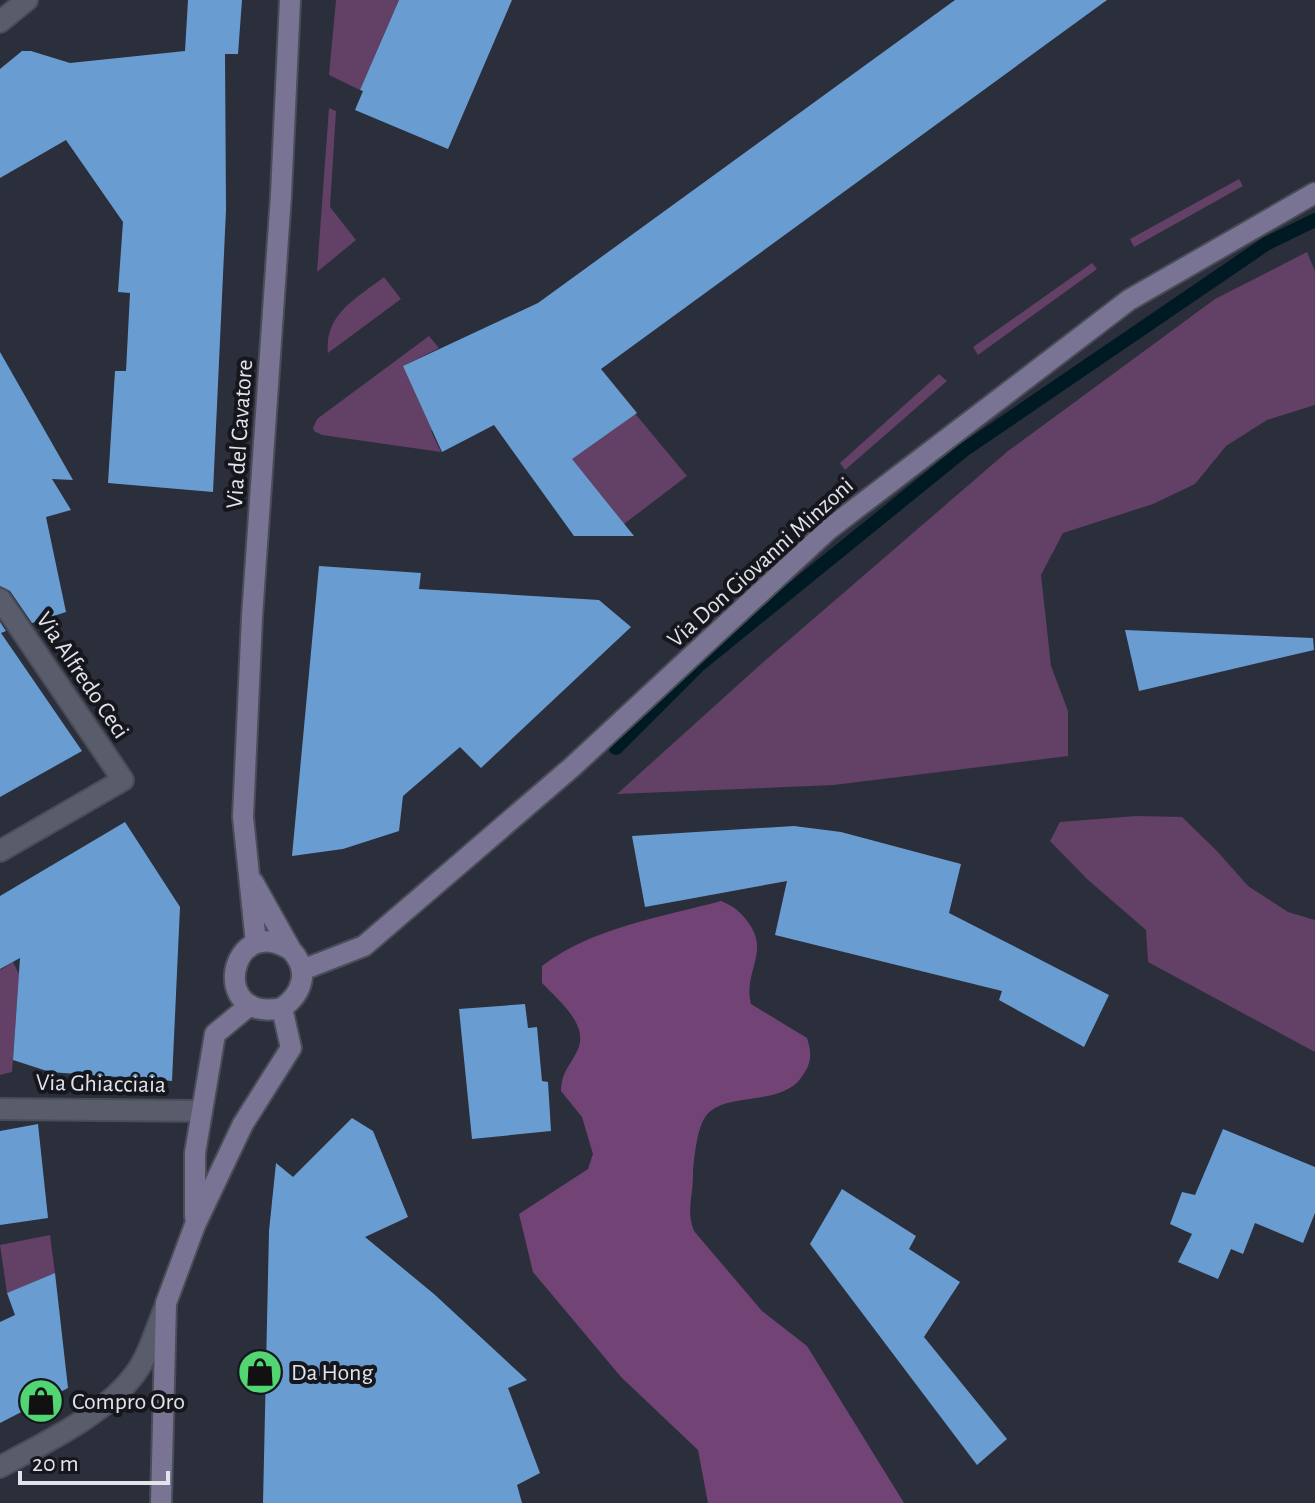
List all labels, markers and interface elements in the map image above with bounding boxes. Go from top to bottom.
street label: Via del Cavatore [223,359,257,509]
street label: Via Don Giovanni Minzoni [663,473,858,652]
street label: Via Alfredo Ceci [31,608,133,743]
street label: Via Ghiacciaia [36,1071,166,1097]
shop icon: Da Hong [236,1348,284,1396]
place label: Da Hong [291,1361,373,1385]
shop icon: Compro Oro [17,1377,65,1425]
place label: Compro Oro [72,1390,185,1414]
scale bar [20,1435,168,1485]
text: 20 m [32,1452,79,1476]

